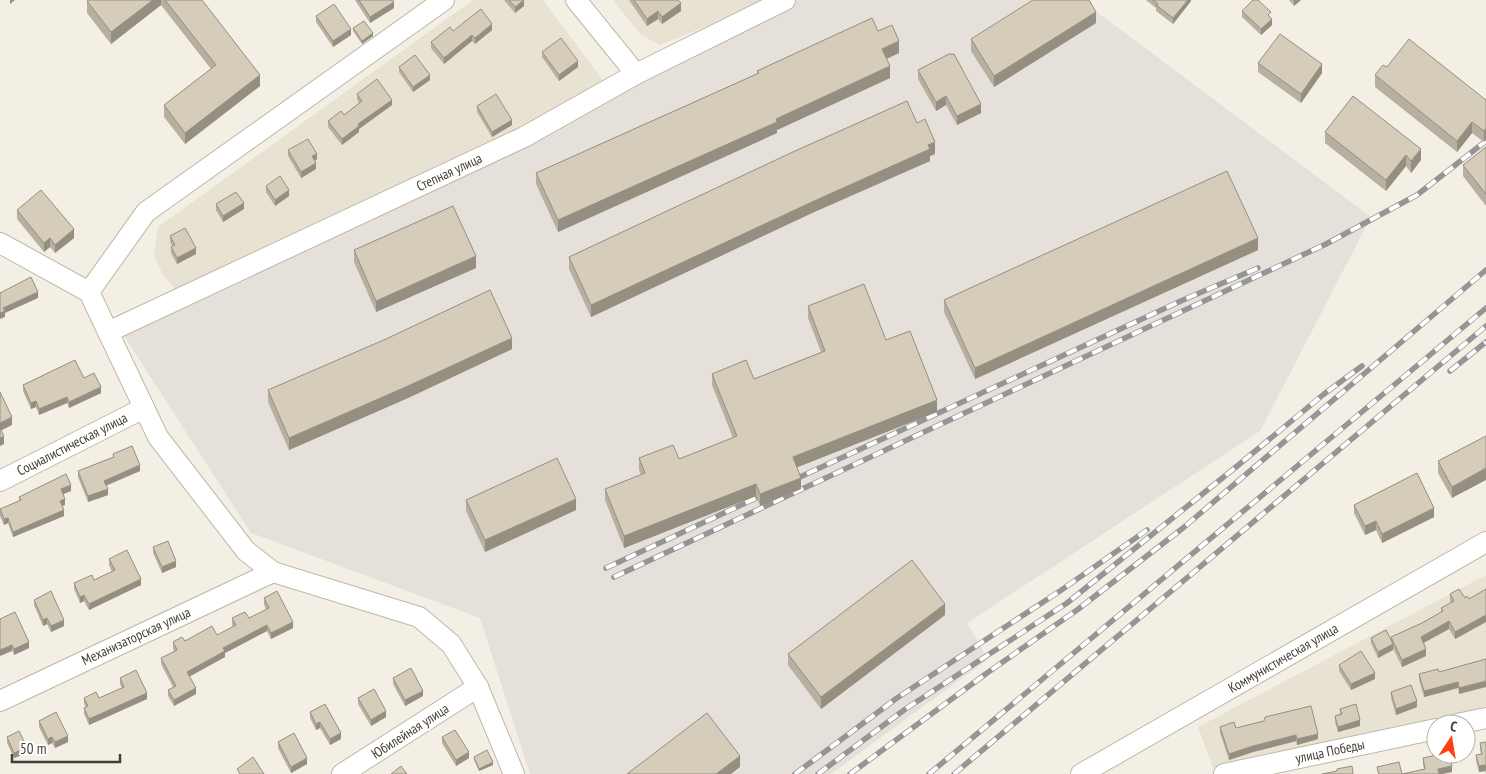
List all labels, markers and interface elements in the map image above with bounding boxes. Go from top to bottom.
street label: Степная улица [413,149,485,195]
street label: Социалистическая улица [14,408,130,480]
street label: Механизаторская улица [79,603,193,669]
street label: Коммунистическая улица [1225,619,1341,697]
street label: Юбилейная улица [368,699,452,763]
north arrow [1426,714,1476,764]
text: С [1449,717,1459,736]
scale bar [12,732,120,764]
street label: улица Победы [1294,735,1366,767]
text: 50 m [20,739,46,758]

